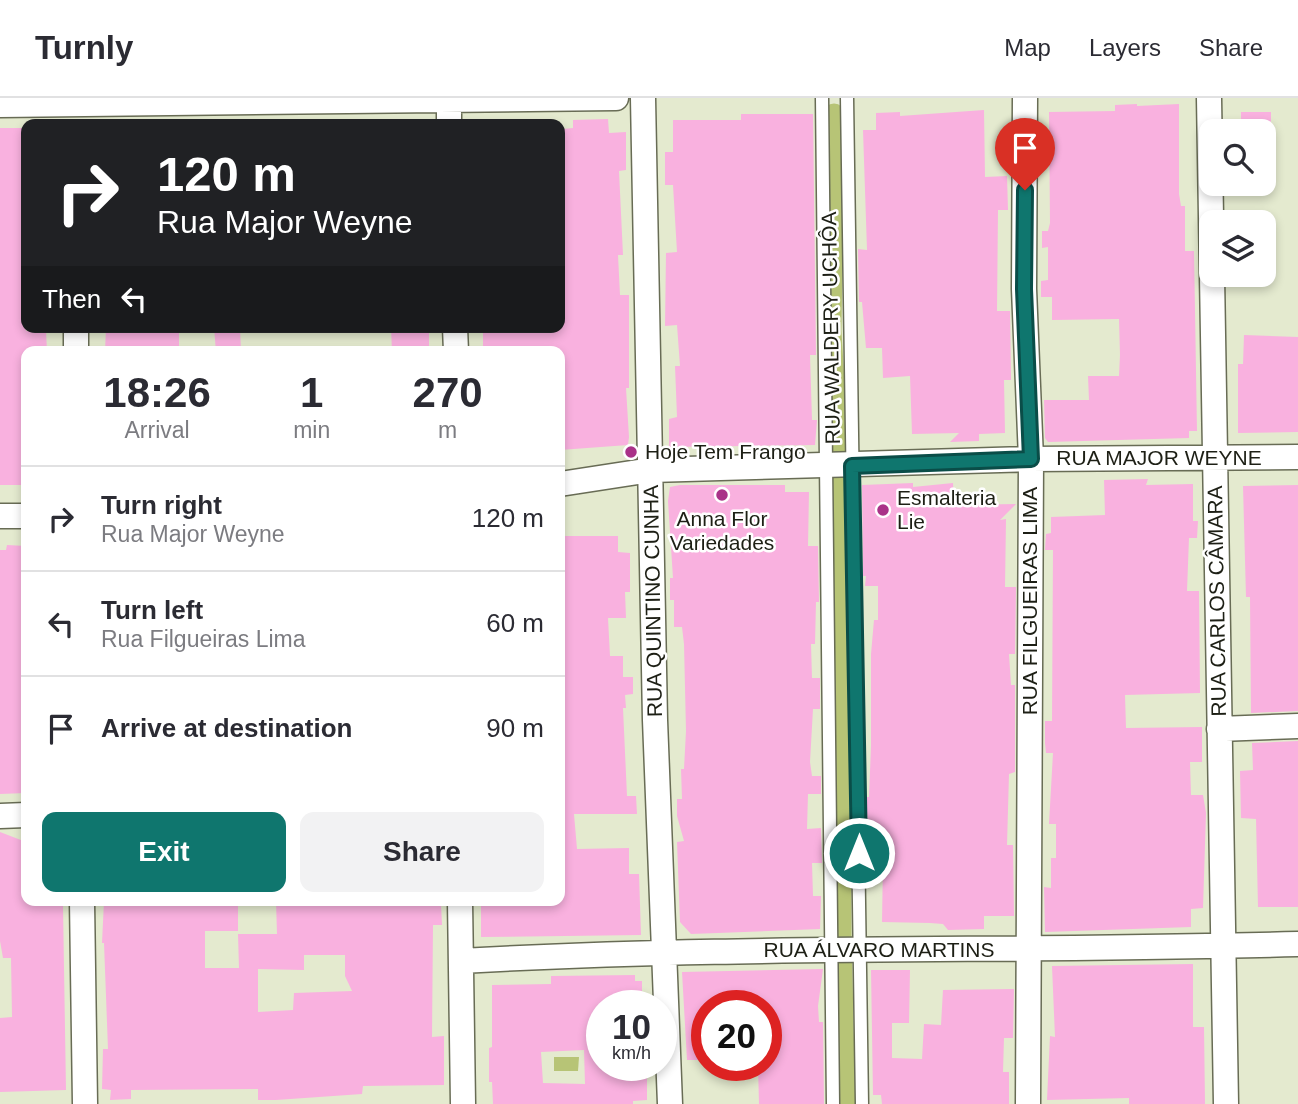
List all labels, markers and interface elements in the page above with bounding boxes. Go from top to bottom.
text: Turnly [35,29,133,66]
text: Map [1004,34,1051,61]
text: Layers [1089,34,1161,61]
text: Share [1199,34,1263,61]
pin [995,118,1055,190]
map controls [1199,119,1276,287]
button: search [1199,119,1276,196]
icon: arrive [1006,129,1044,167]
icon: right [42,147,133,238]
text: 120 m [157,147,296,201]
text: Rua Major Weyne [157,204,413,240]
button: layers [1199,210,1276,287]
street label: RUA WALDERY UCHÔA [817,211,844,445]
icon: left [115,280,153,318]
text: Then [42,284,101,314]
text: 18:26 [103,369,211,416]
text: 1 [300,369,323,416]
text: 270 [413,369,483,416]
text: Arrival [124,417,190,443]
text: min [293,417,330,443]
text: m [438,417,457,443]
place label: Hoje Tem Frango [645,440,806,463]
marker: Hoje Tem Frango [623,444,639,460]
street label: RUA MAJOR WEYNE [1056,446,1262,469]
street label: RUA QUINTINO CUNHA [639,485,666,717]
street label: RUA CARLOS CÂMARA [1203,485,1230,717]
place label: Esmalteria Lie [897,486,997,533]
marker: Anna Flor Variedades [714,487,730,503]
street label: RUA FILGUEIRAS LIMA [1018,487,1041,715]
text: Turn right [101,490,222,520]
icon: right [42,500,80,538]
marker: Esmalteria Lie [875,502,891,518]
text: 120 m [472,503,544,533]
place label: Anna Flor Variedades [670,507,774,554]
text: Rua Major Weyne [101,521,285,547]
text: Turn left [101,595,203,625]
icon: left [42,605,80,643]
text: 60 m [486,608,544,638]
text: Rua Filgueiras Lima [101,626,306,652]
icon: arrive [42,710,80,748]
text: Arrive at destination [101,713,352,743]
text: 90 m [486,713,544,743]
button: Exit [42,812,286,892]
button: Share [300,812,544,892]
position arrow [822,816,896,890]
street label: RUA ÁLVARO MARTINS [763,938,995,961]
speed limit sign: 20 [691,990,782,1081]
text: 10 [612,1007,651,1046]
text: km/h [612,1043,651,1063]

